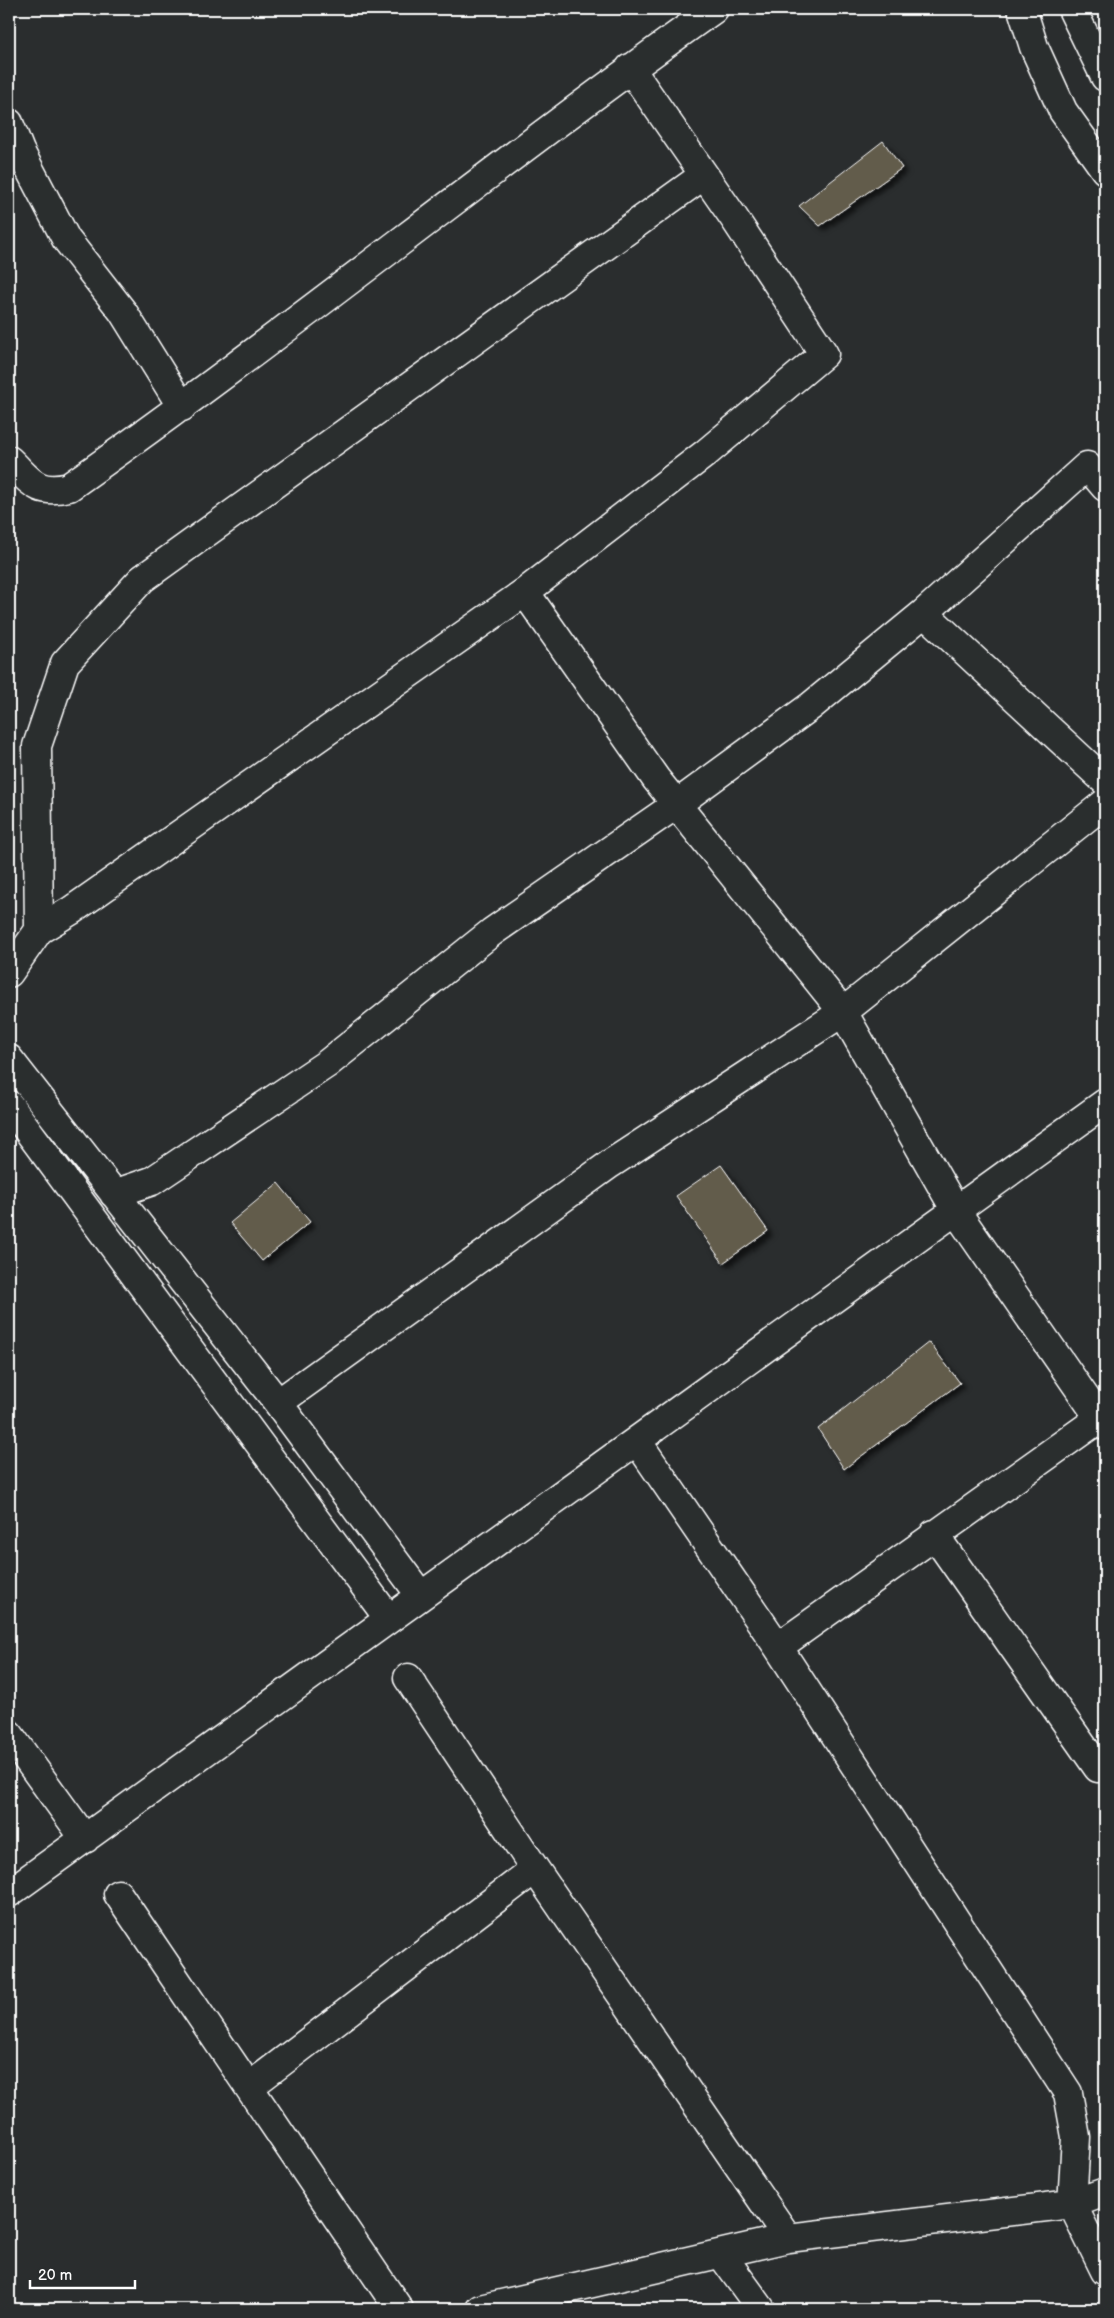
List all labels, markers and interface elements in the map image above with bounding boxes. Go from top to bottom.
scale bar [30,2258,135,2290]
text: 20 m [38,2266,72,2285]

